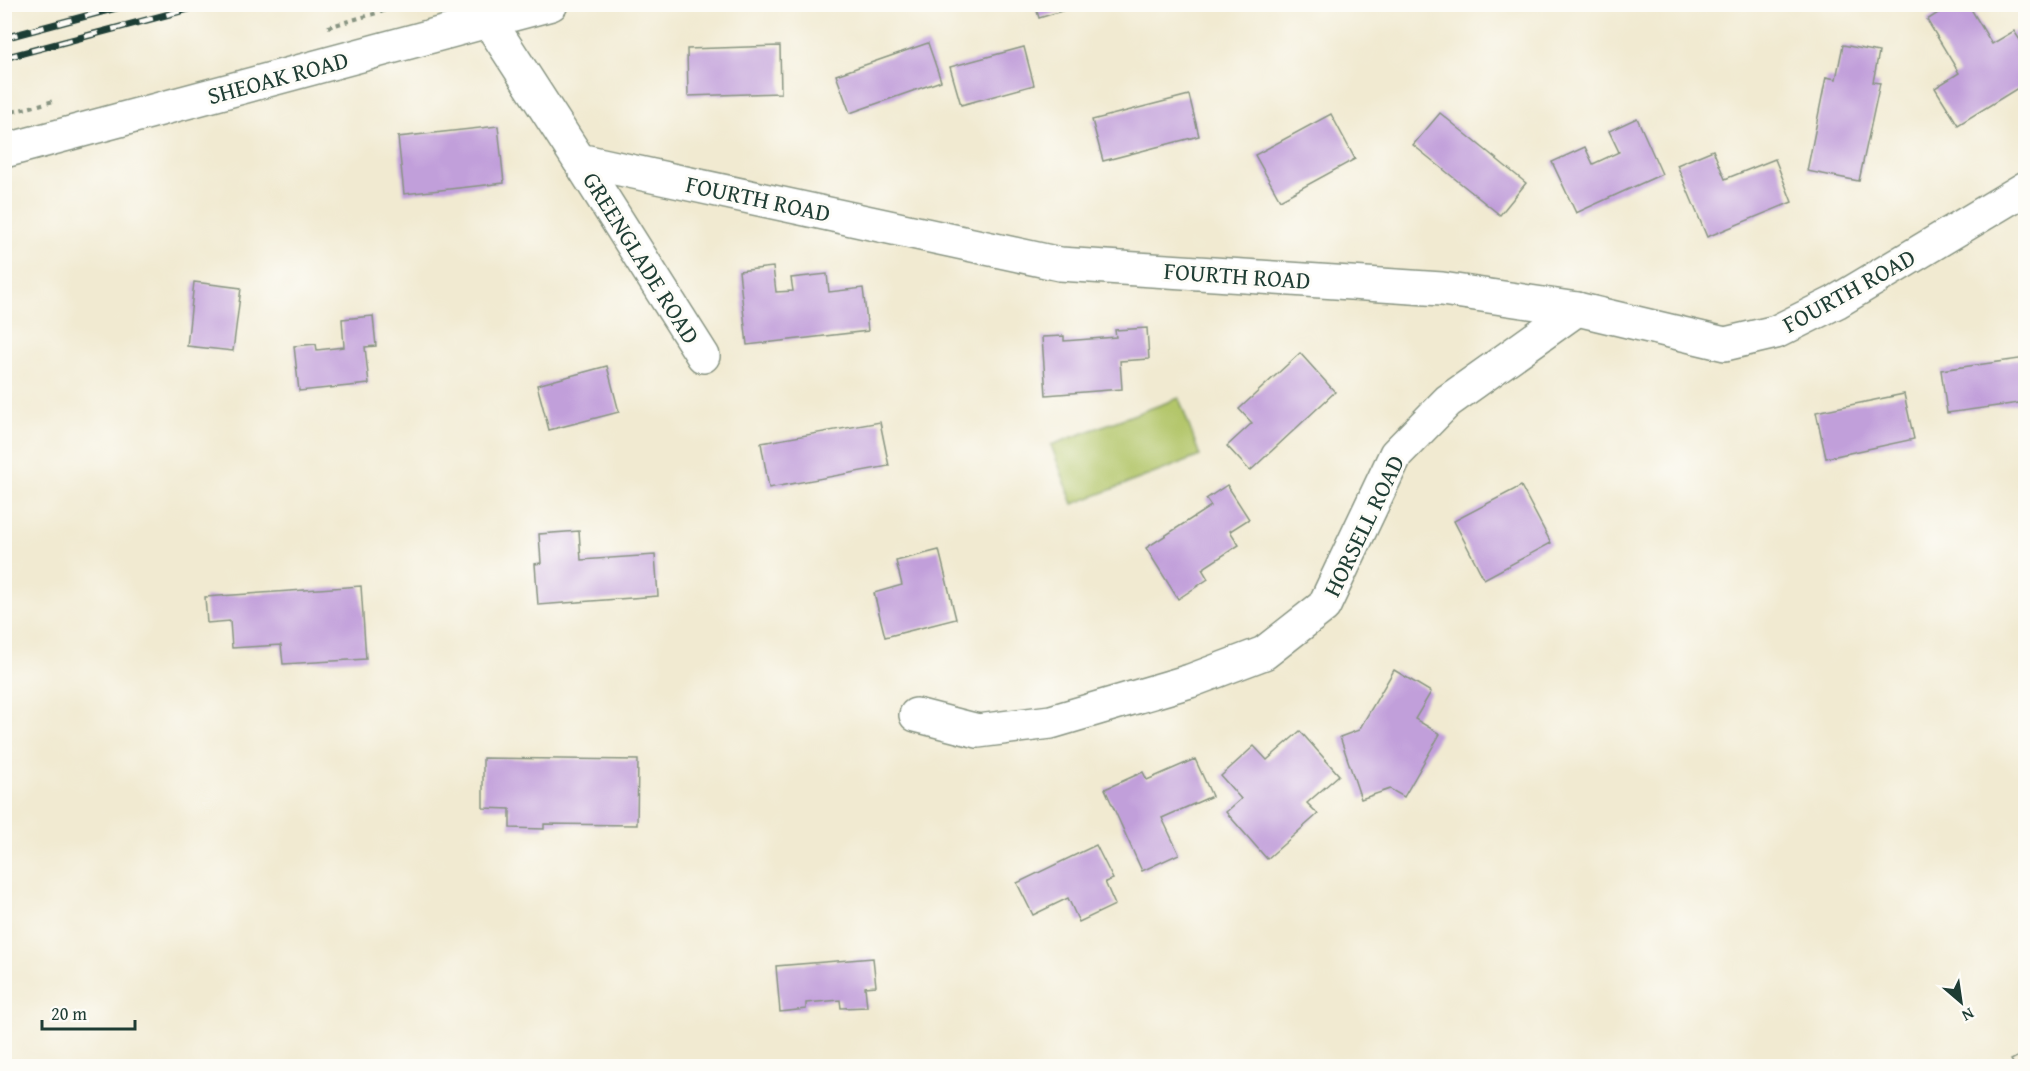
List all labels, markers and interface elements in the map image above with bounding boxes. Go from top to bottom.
street label: SHEOAK ROAD [204,42,352,113]
street label: GREENGLADE ROAD [574,165,709,351]
street label: FOURTH ROAD [683,166,834,231]
street label: FOURTH ROAD [1776,240,1921,341]
street label: FOURTH ROAD [1163,253,1312,298]
street label: HORSELL ROAD [1314,449,1413,603]
north arrow [1931,972,1991,1032]
scale bar [42,993,135,1031]
text: 20 m [51,1000,87,1027]
text: N [1958,1002,1979,1028]

